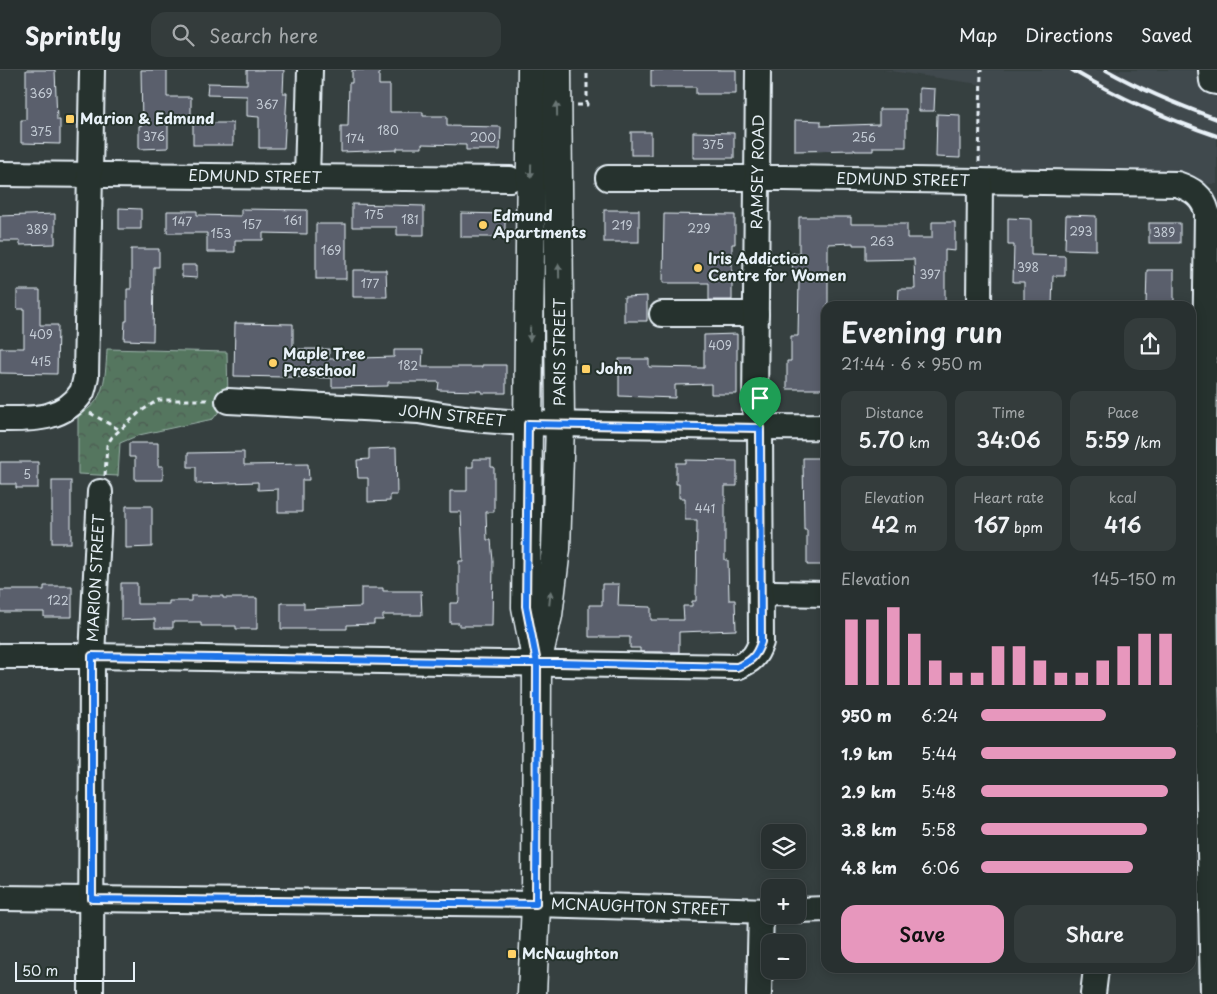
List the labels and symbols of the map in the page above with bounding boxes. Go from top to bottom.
house number: 369 [30,84,52,102]
house number: 367 [256,95,279,113]
one-way arrow [553,100,561,116]
place label: Marion & Edmund [80,106,214,129]
marker: Marion & Edmund [64,113,76,125]
street label: RAMSEY ROAD [744,114,769,229]
house number: 180 [377,121,399,139]
house number: 375 [30,122,52,140]
house number: 376 [143,127,165,145]
house number: 200 [470,128,496,146]
house number: 256 [852,128,876,146]
house number: 174 [345,129,365,147]
house number: 375 [702,135,724,153]
street label: EDMUND STREET [188,163,323,188]
one-way arrow [527,163,535,179]
street label: EDMUND STREET [836,166,971,191]
place label: Edmund Apartments [493,203,586,243]
house number: 175 [364,205,384,223]
house number: 181 [401,210,419,228]
house number: 161 [284,211,302,229]
house number: 147 [172,212,192,230]
house number: 157 [242,215,262,233]
house number: 219 [612,216,632,234]
marker: Edmund Apartments [477,219,489,231]
house number: 229 [688,219,710,237]
house number: 389 [26,220,48,238]
house number: 293 [1070,222,1093,240]
house number: 389 [1153,223,1175,241]
house number: 153 [210,224,232,242]
house number: 263 [870,232,894,250]
house number: 169 [321,241,341,259]
place label: Iris Addiction Centre for Women [708,246,847,286]
house number: 398 [1017,258,1039,276]
marker: Iris Addiction Centre for Women [692,262,704,274]
one-way arrow [555,263,563,279]
house number: 397 [919,265,941,283]
house number: 177 [361,274,380,292]
street label: PARIS STREET [547,297,570,406]
house number: 409 [29,325,53,343]
one-way arrow [525,326,533,342]
house number: 409 [708,336,732,354]
place label: Maple Tree Preschool [283,341,366,381]
house number: 415 [31,352,51,370]
house number: 182 [398,356,418,374]
place label: John [596,356,632,379]
marker: Maple Tree Preschool [267,357,279,369]
marker: John [580,363,592,375]
pin [739,377,781,428]
street label: JOHN STREET [398,397,507,432]
house number: 5 [23,465,31,483]
house number: 441 [695,499,715,517]
street label: MARION STREET [80,513,109,643]
one-way arrow [546,590,554,606]
house number: 122 [47,591,69,609]
street label: MCNAUGHTON STREET [550,891,731,920]
place label: McNaughton [522,941,619,964]
marker: McNaughton [506,948,518,960]
scale bar [15,959,135,982]

